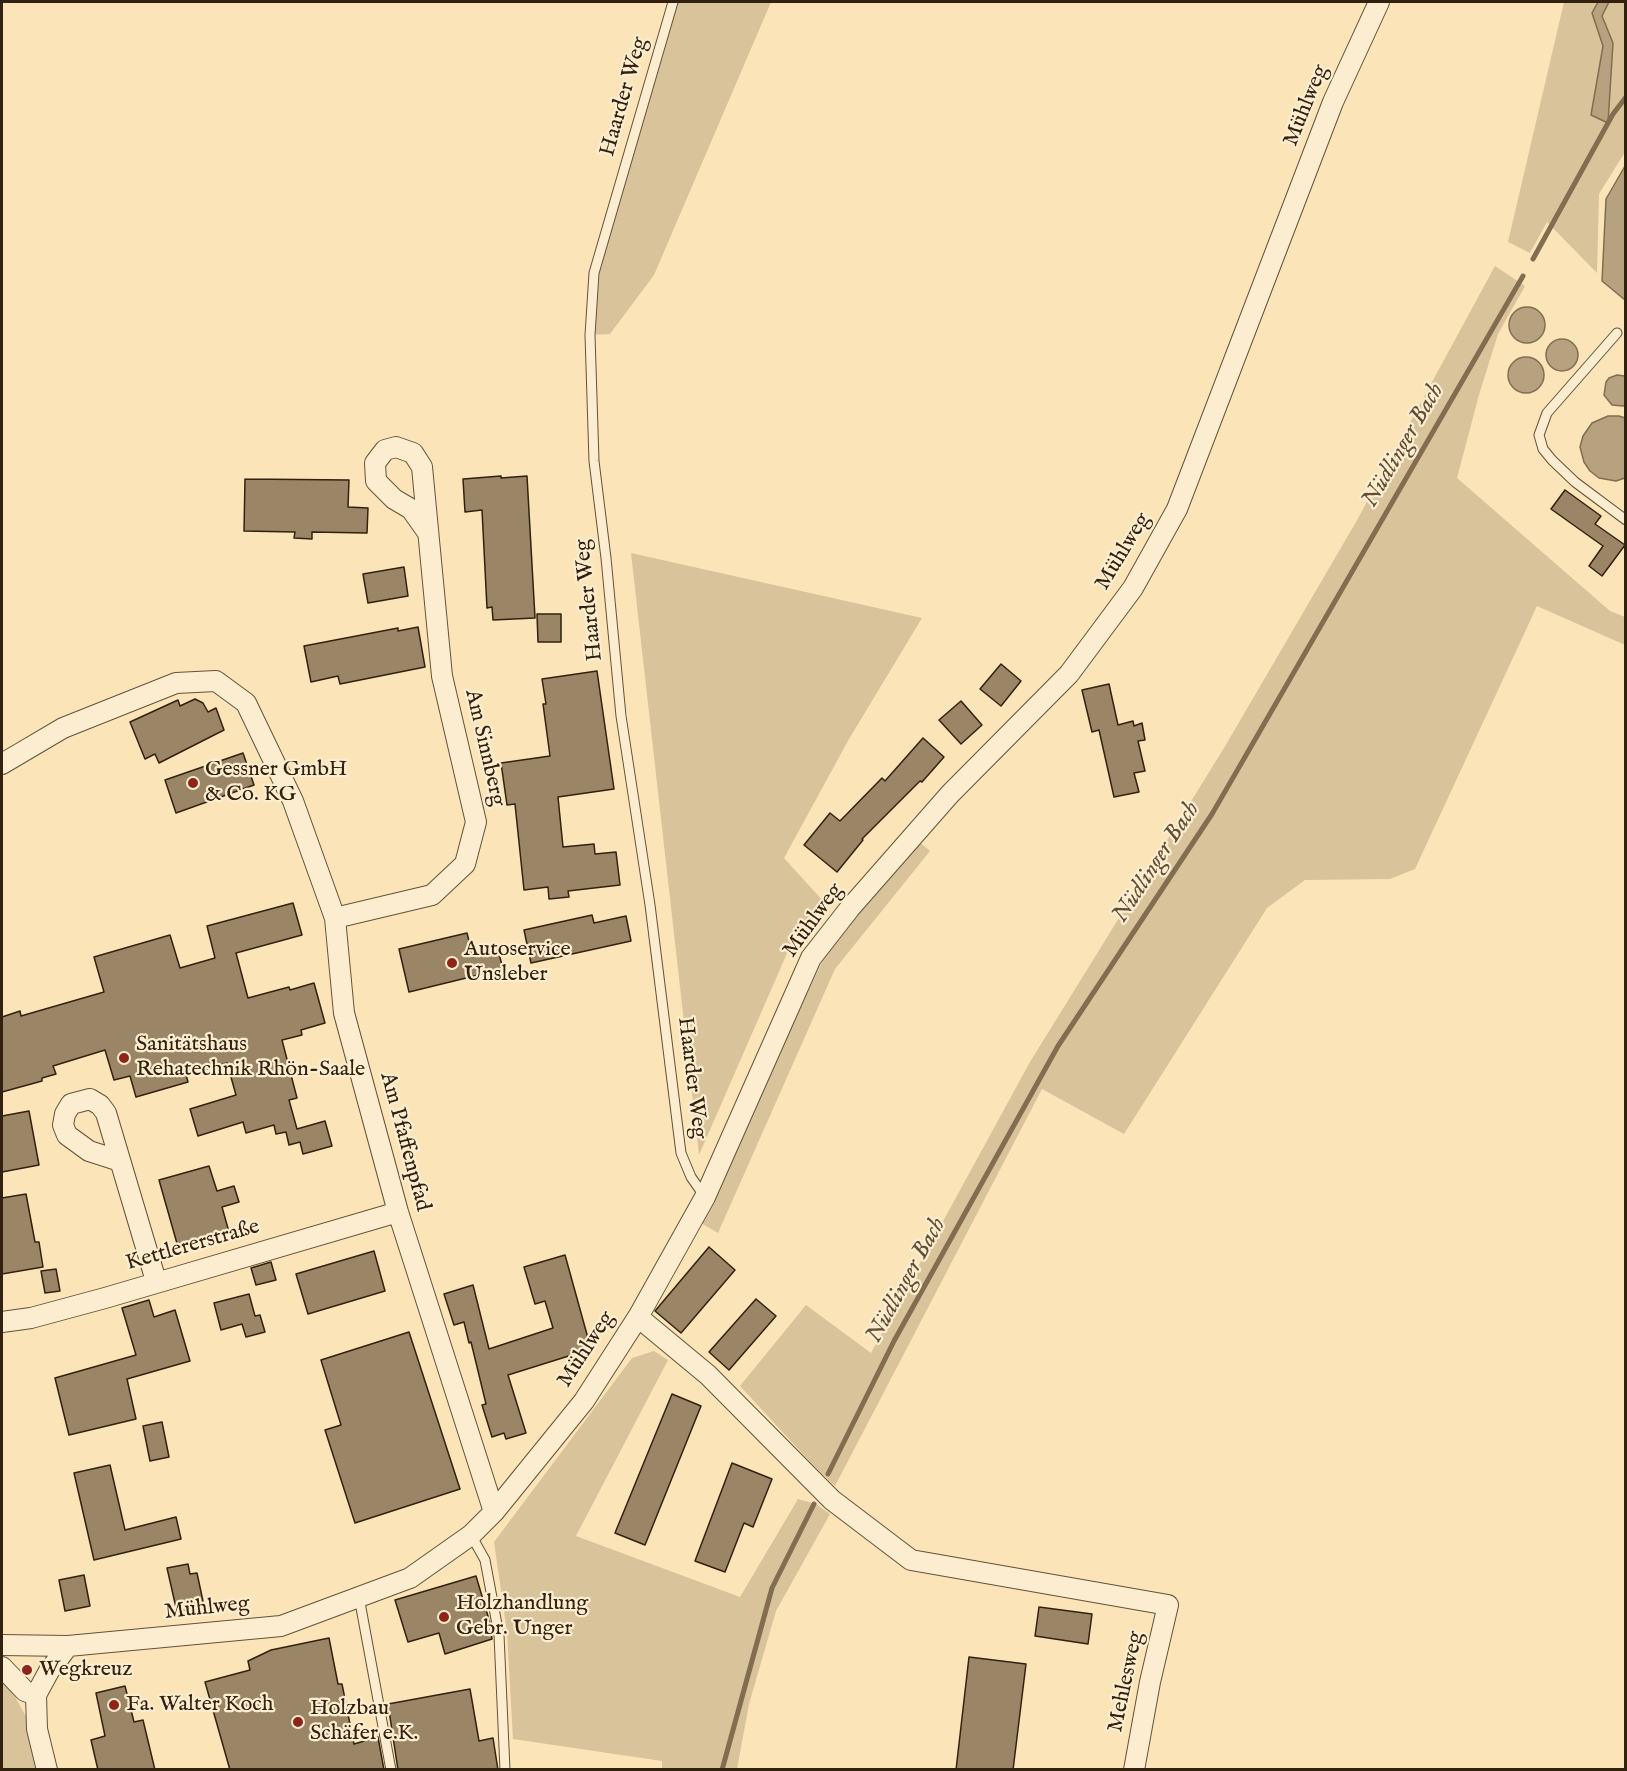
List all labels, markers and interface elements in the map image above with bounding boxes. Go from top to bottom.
street label: Haarder Weg [595,34,655,160]
street label: Mühlweg [1279,61,1335,151]
water label: Nüdlinger Bach [1357,379,1451,513]
street label: Mühlweg [1091,509,1157,595]
street label: Haarder Weg [570,538,610,662]
street label: Am Sinnberg [458,687,510,809]
place label: Gessner GmbH & Co. KG [205,757,347,808]
marker: Gessner GmbH & Co. KG [186,776,200,790]
water label: Nüdlinger Bach [1107,797,1207,929]
street label: Mühlweg [778,879,850,963]
place label: Autoservice Unsleber [464,937,571,988]
marker: Autoservice Unsleber [445,956,459,970]
street label: Haarder Weg [670,1016,712,1140]
place label: Sanitätshaus Rehatechnik Rhön-Saale [136,1032,365,1084]
marker: Sanitätshaus Rehatechnik Rhön-Saale [117,1051,131,1065]
street label: Am Pfaffenpfad [373,1070,435,1214]
water label: Nüdlinger Bach [861,1213,953,1349]
street label: Kettlererstraße [123,1214,263,1278]
street label: Mühlweg [553,1307,621,1393]
street label: Mühlweg [163,1591,251,1627]
place label: Holzhandlung Gebr. Unger [456,1591,588,1642]
marker: Holzhandlung Gebr. Unger [437,1610,451,1624]
street label: Mehlesweg [1103,1629,1151,1735]
place label: Wegkreuz [39,1657,132,1683]
marker: Wegkreuz [20,1663,34,1677]
place label: Fa. Walter Koch [126,1692,273,1718]
place label: Holzbau Schäfer e.K. [310,1696,418,1748]
marker: Fa. Walter Koch [107,1698,121,1712]
marker: Holzbau Schäfer e.K. [291,1715,305,1729]

